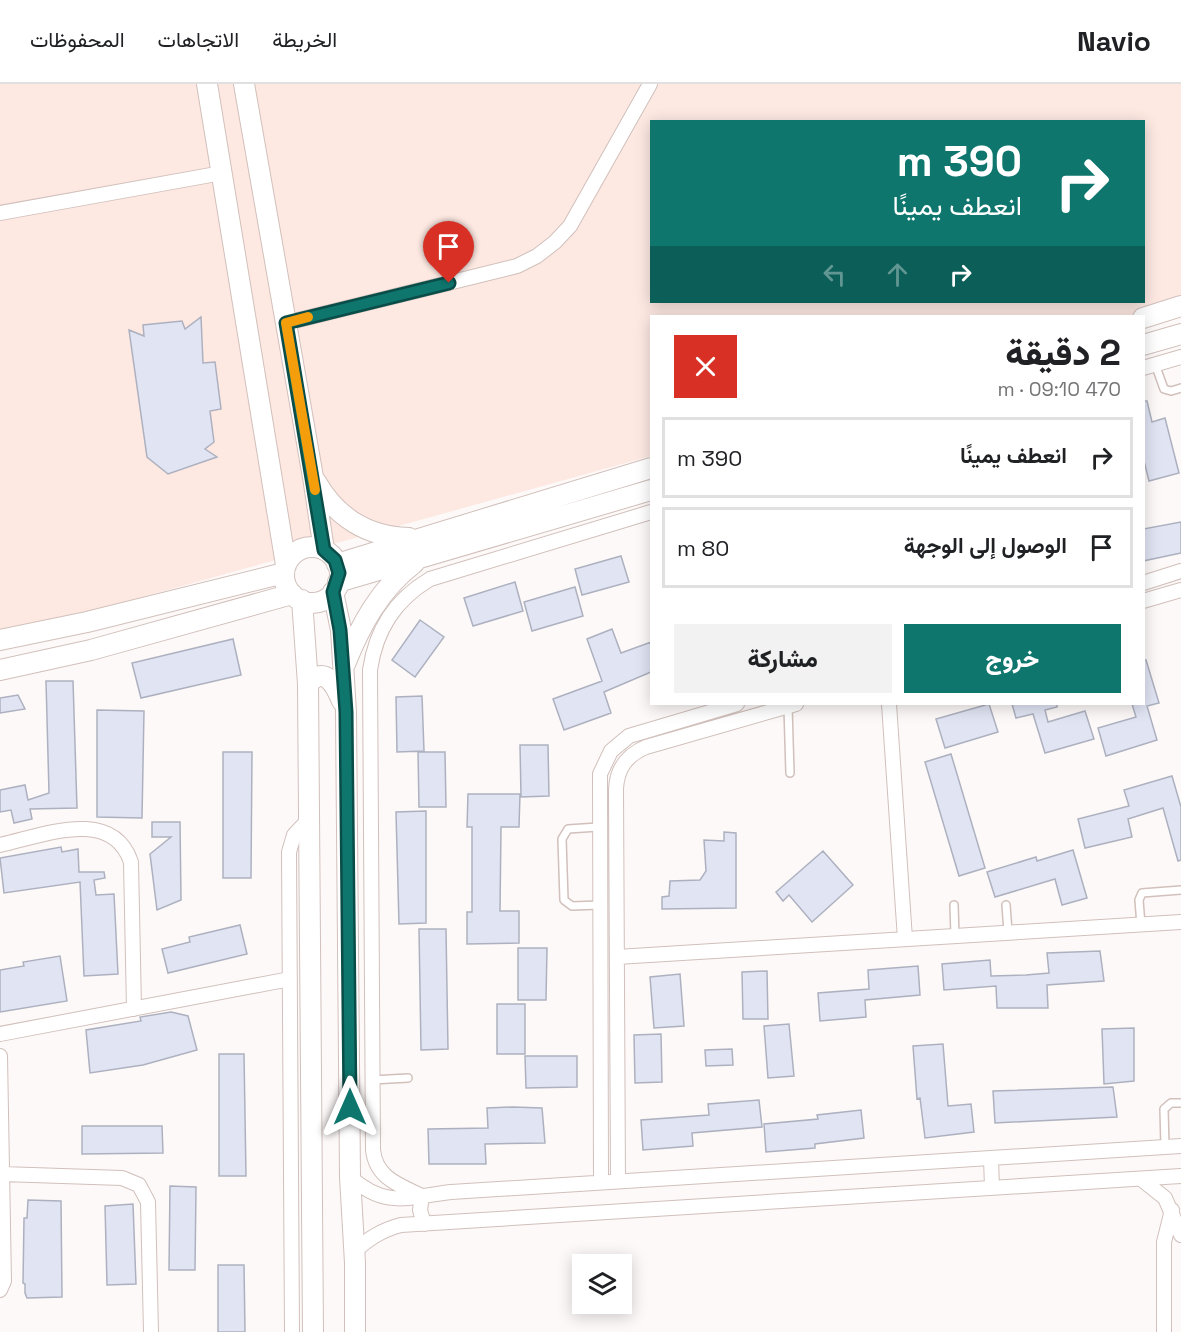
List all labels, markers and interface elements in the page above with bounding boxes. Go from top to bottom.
text: Navio [1077,23,1151,59]
text: المحفوظات [30,26,125,53]
text: الاتجاهات [158,26,239,53]
text: الخريطة [272,26,337,53]
text: 390 m [897,135,1022,188]
icon: right [1043,144,1121,222]
text: انعطف يمينًا [892,188,1022,223]
pin [423,221,474,283]
icon: arrive [432,230,465,263]
icon: left [818,258,851,291]
icon: ahead [881,258,914,291]
icon: right [944,258,977,291]
text: 2 دقيقة [1005,330,1121,376]
button: close [674,335,737,398]
text: 470 m · 09:10 [998,376,1121,402]
text: انعطف يمينًا [960,441,1067,469]
icon: right [1085,441,1118,474]
text: 390 m [677,444,742,472]
text: الوصول إلى الوجهة [904,531,1067,559]
icon: arrive [1085,531,1118,564]
text: 80 m [677,534,729,562]
button: مشاركة [674,624,892,693]
button: خروج [904,624,1121,693]
position arrow [318,1075,382,1139]
map controls [572,1254,632,1314]
button: layers [572,1254,632,1314]

